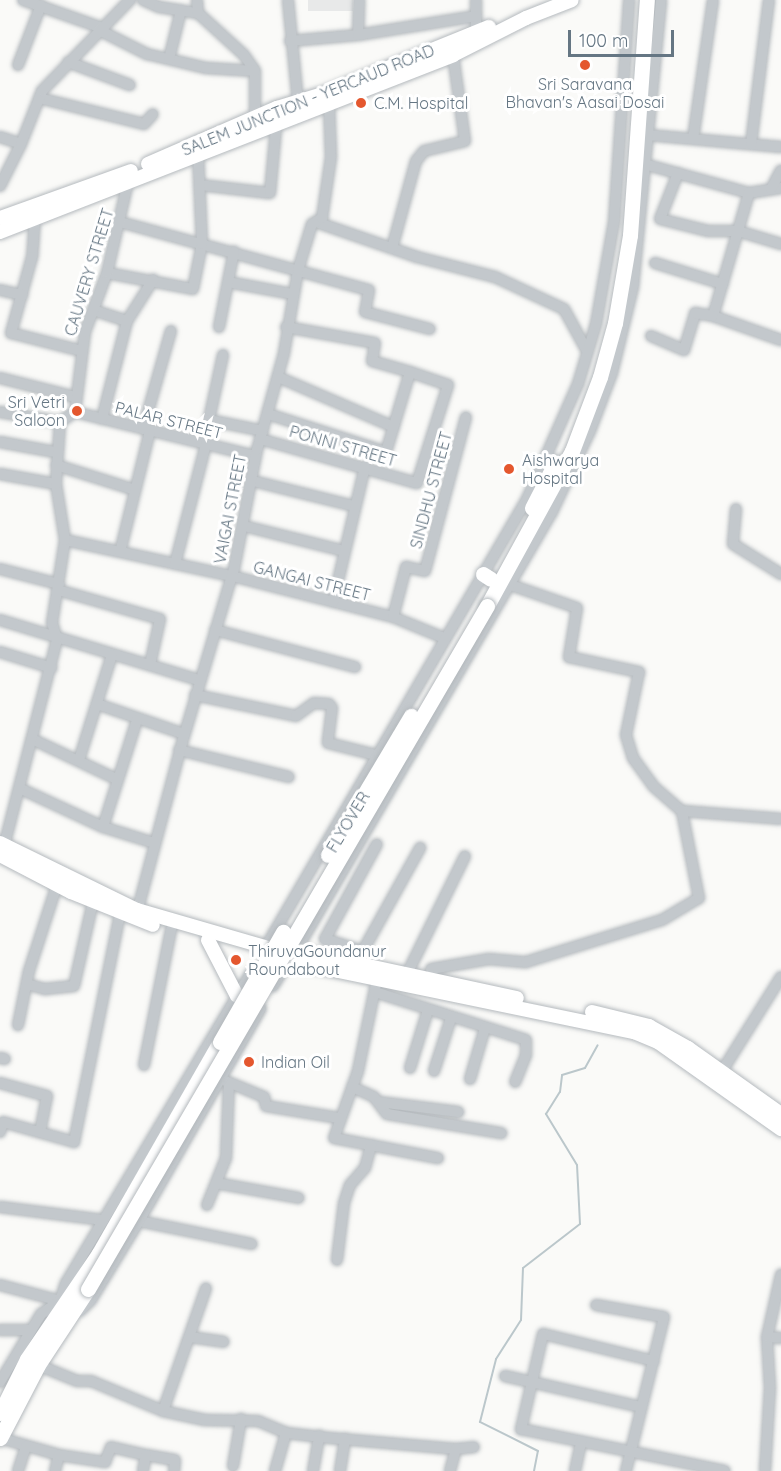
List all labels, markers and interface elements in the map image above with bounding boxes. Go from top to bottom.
scale bar [571,18,678,56]
text: 100 m [579,29,628,52]
street label: SALEM JUNCTION - YERCAUD ROAD [179,40,437,160]
marker: Sri Saravana Bhavan's Aasai Dosai [578,58,592,72]
place label: Sri Saravana Bhavan's Aasai Dosai [506,74,664,112]
place label: C.M. Hospital [374,93,468,113]
marker: C.M. Hospital [352,94,370,112]
street label: CAUVERY STREET [60,206,118,338]
place label: Sri Vetri Saloon [8,392,65,430]
street label: PALAR STREET [113,397,225,443]
marker: Sri Vetri Saloon [70,404,84,418]
street label: PONNI STREET [287,422,399,470]
street label: SINDHU STREET [406,429,456,551]
place label: Aishwarya Hospital [522,450,599,488]
street label: VAIGAI STREET [210,452,250,566]
marker: Aishwarya Hospital [500,460,518,478]
street label: GANGAI STREET [251,557,373,605]
street label: FLYOVER [322,788,374,856]
place label: ThiruvaGoundanur Roundabout [248,941,386,979]
marker: ThiruvaGoundanur Roundabout [229,953,243,967]
place label: Indian Oil [261,1052,330,1072]
marker: Indian Oil [242,1055,256,1069]

